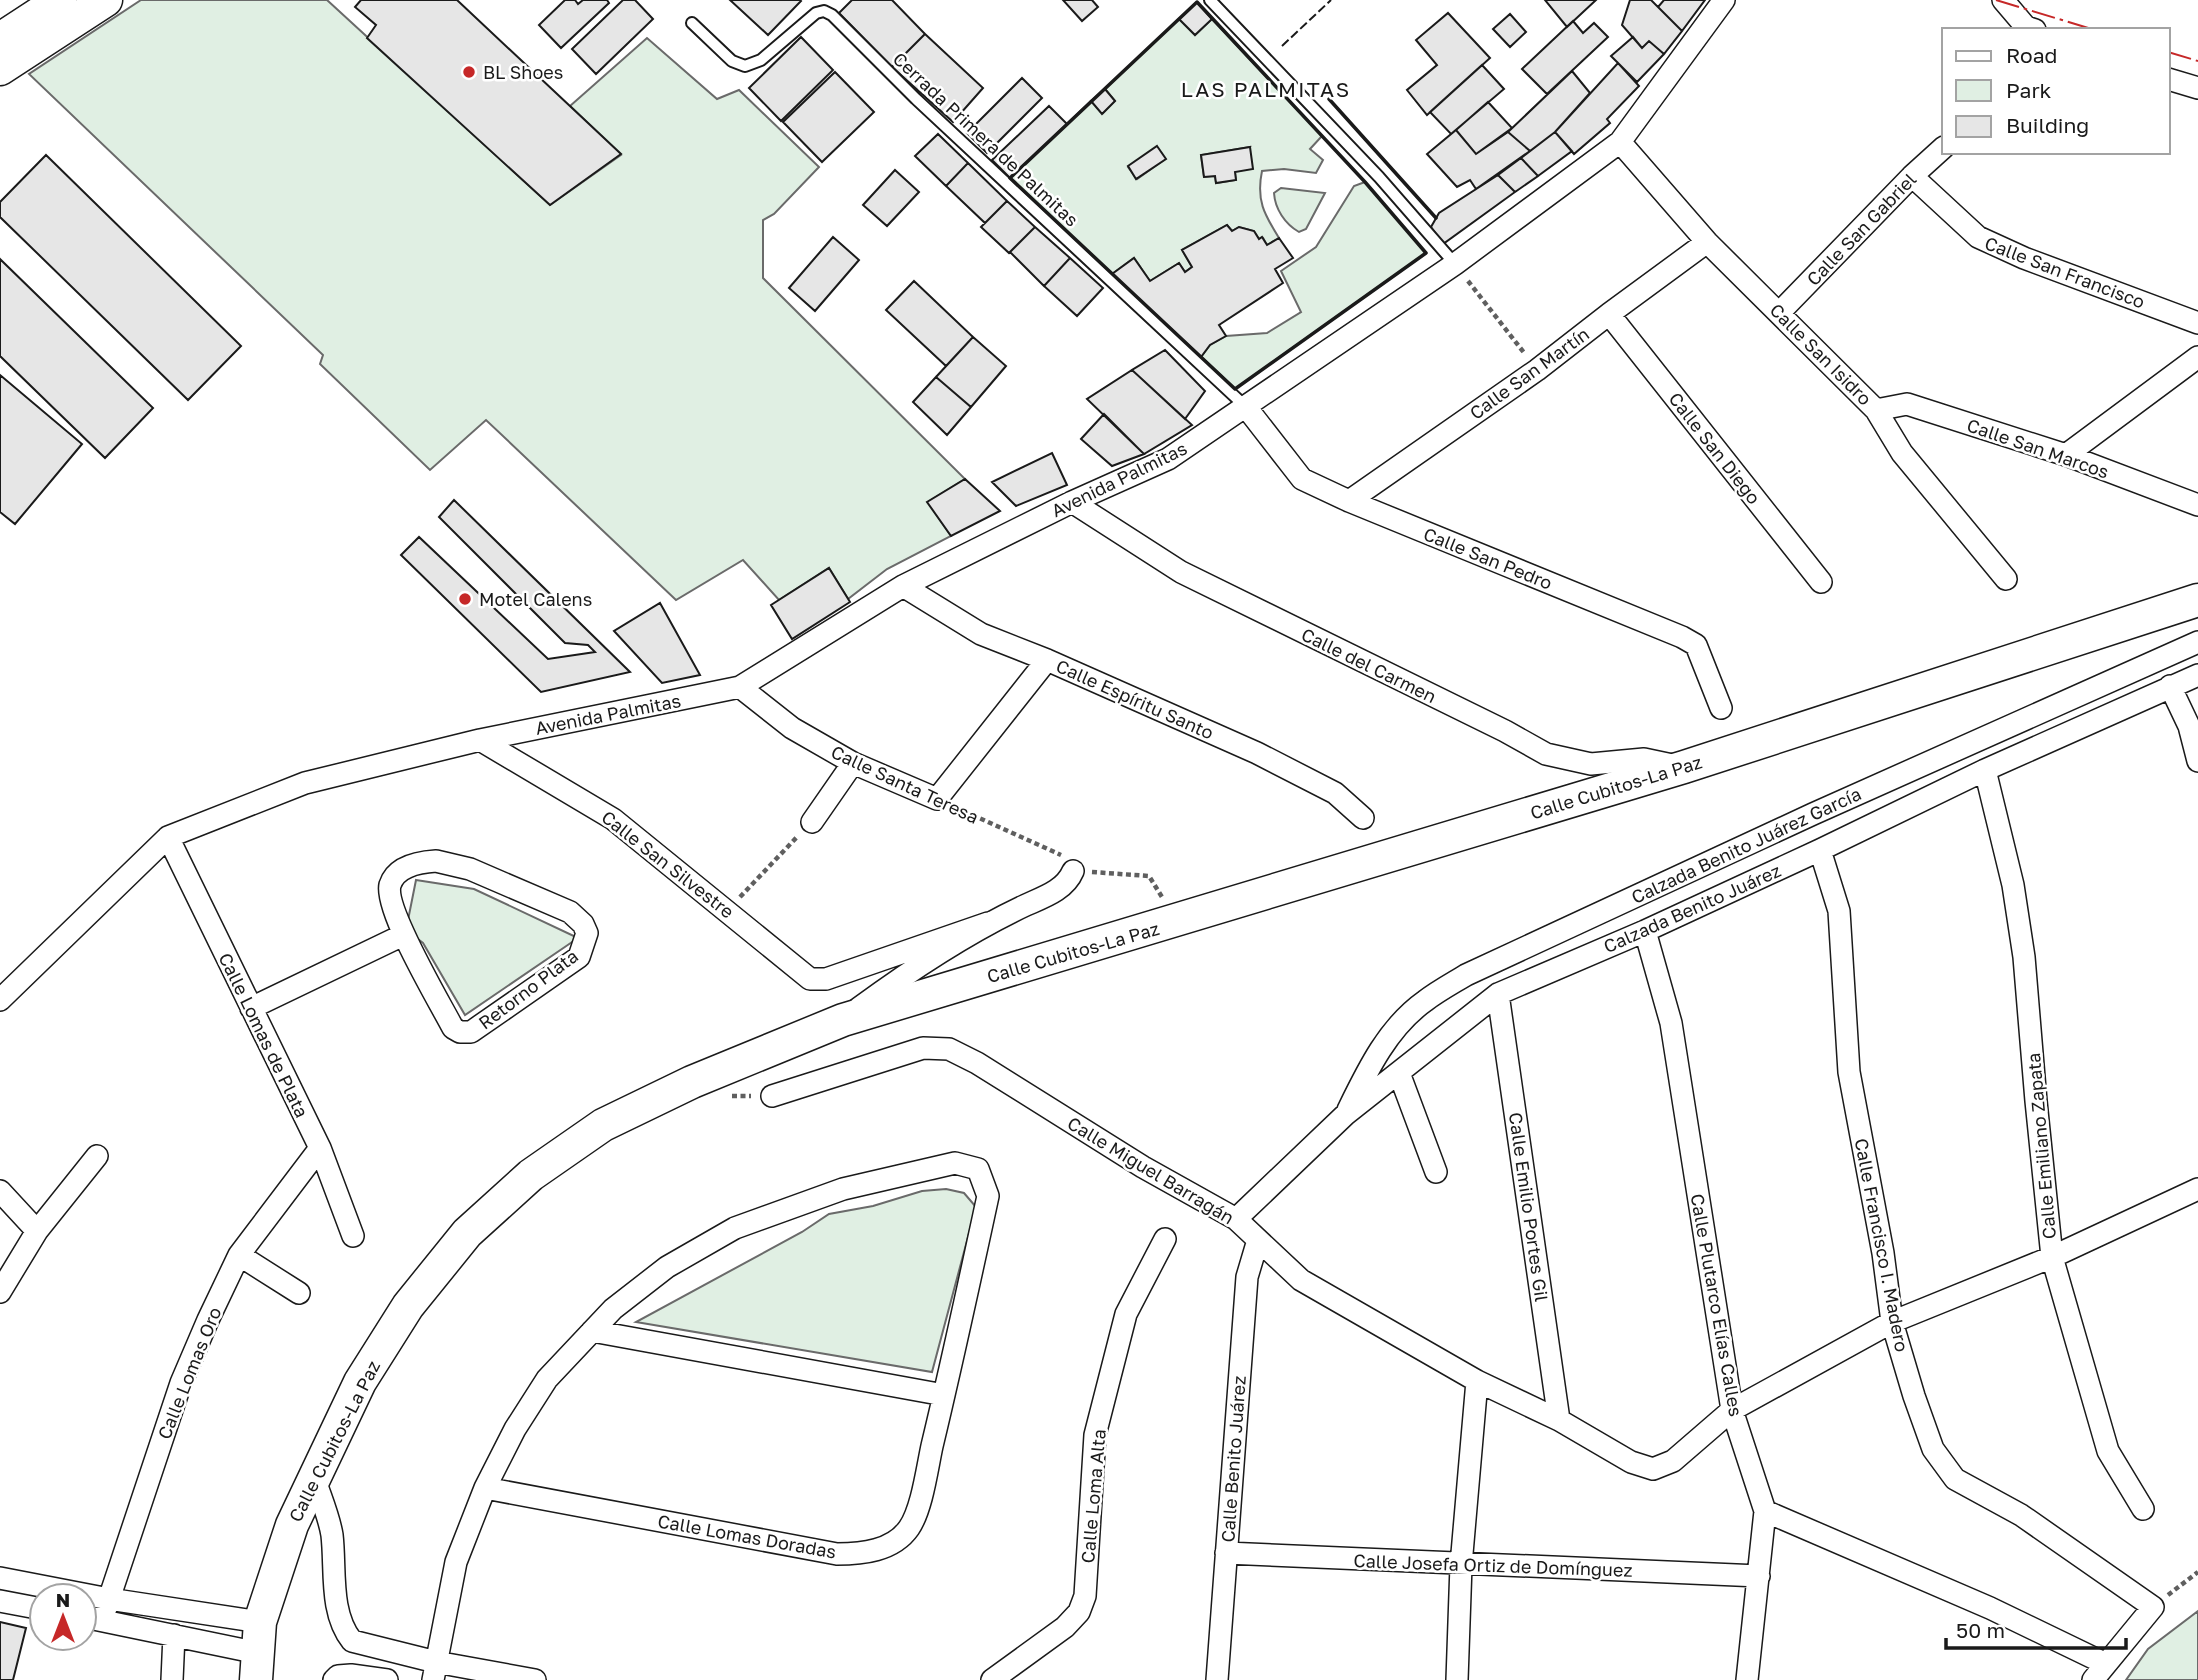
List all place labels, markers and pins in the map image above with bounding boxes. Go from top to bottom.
place label: BL Shoes [483,61,563,83]
marker: BL Shoes [461,64,477,80]
place label: Motel Calens [479,588,592,610]
marker: Motel Calens [457,591,473,607]

